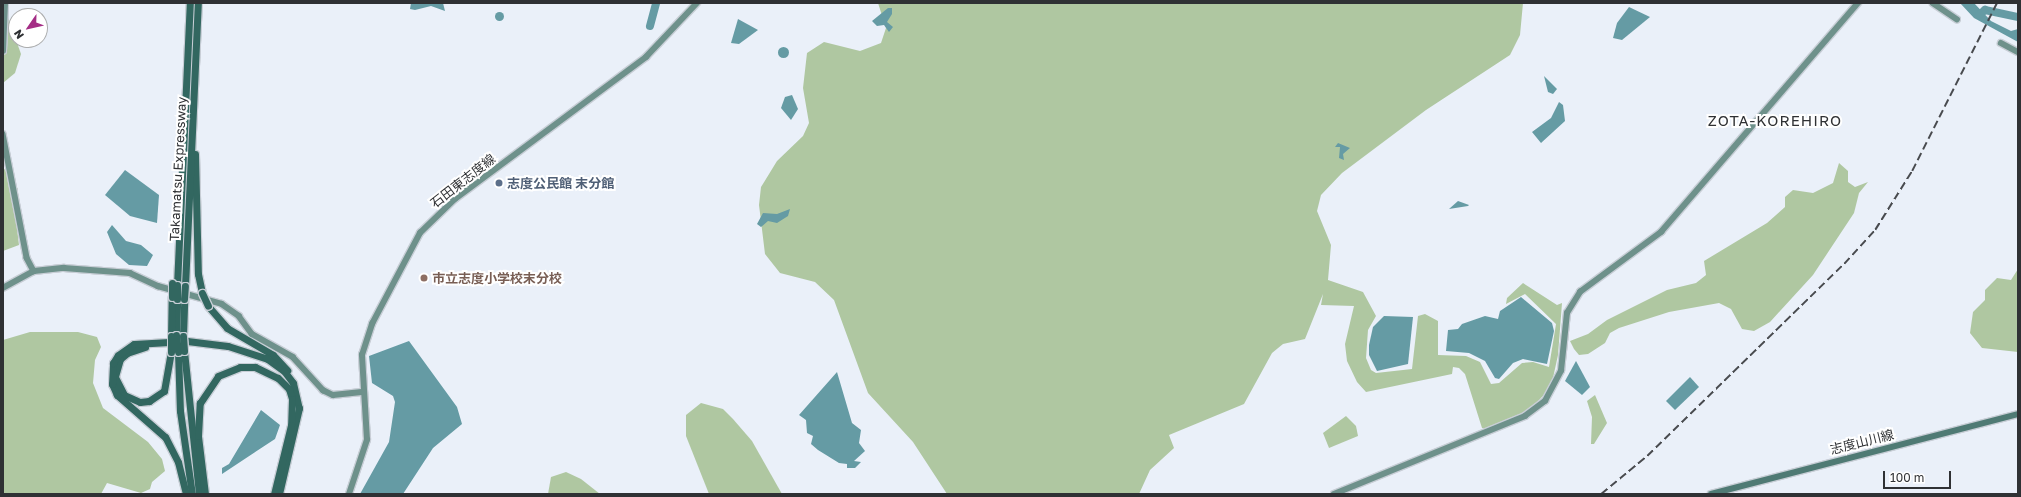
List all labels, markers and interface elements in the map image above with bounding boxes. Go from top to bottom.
north arrow [8,8,48,48]
text: N [11,27,26,42]
street label: Takamatsu Expressway [166,96,190,242]
district label: ZOTA-KOREHIRO [1708,112,1842,130]
street label: 石田東志度線 [427,151,499,211]
place label: 志度公民館 末分館 [507,175,614,191]
marker: 志度公民館 末分館 [494,178,504,188]
place label: 市立志度小学校末分校 [432,270,562,286]
marker: 市立志度小学校末分校 [419,273,429,283]
street label: 志度山川線 [1829,427,1895,457]
scale bar [1885,463,1953,489]
text: 100 m [1890,470,1924,485]

